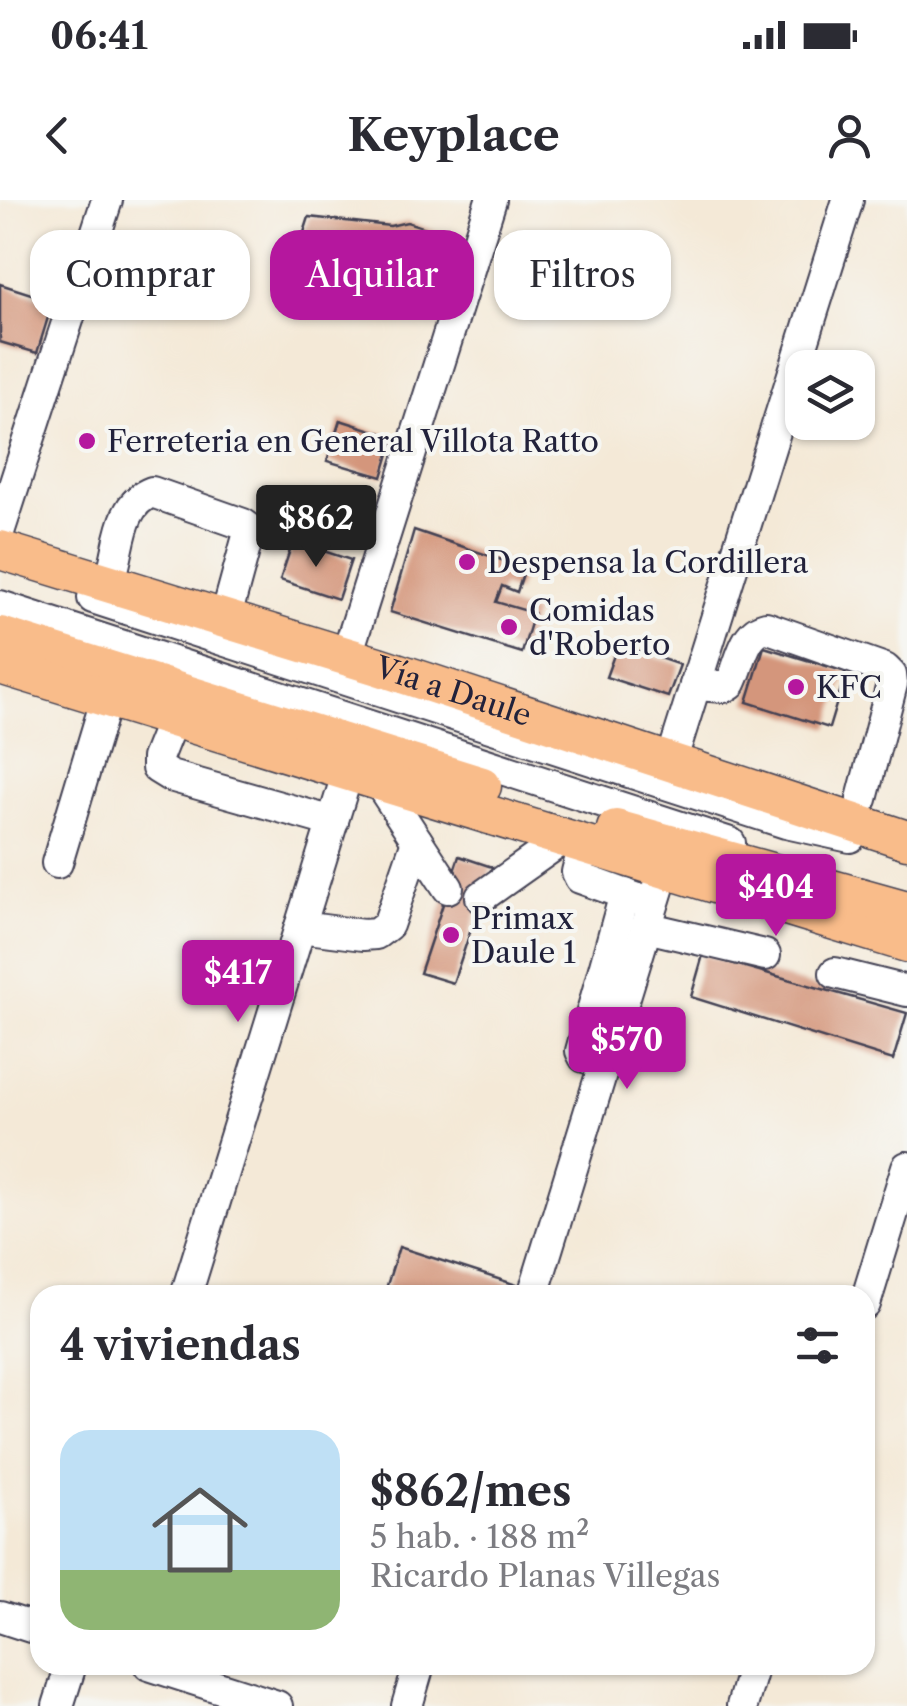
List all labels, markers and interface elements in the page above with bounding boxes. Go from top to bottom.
text: 06:41 [50,12,148,59]
text: Keyplace [347,107,560,163]
icon: back [30,108,85,163]
icon: person [822,108,877,163]
chip: Comprar [30,230,250,320]
chip: Alquilar [270,230,474,320]
chip: Filtros [494,230,671,320]
map controls [785,350,875,440]
button: layers [785,350,875,440]
place label: Ferreteria en General Villota Ratto [107,423,599,460]
marker: Ferreteria en General Villota Ratto [76,430,98,452]
pin: $862 [257,485,375,570]
text: $862 [278,498,354,537]
place label: Despensa la Cordillera [487,544,808,581]
marker: Despensa la Cordillera [456,551,478,573]
place label: Comidas d'Roberto [529,592,670,663]
marker: Comidas d'Roberto [498,616,520,638]
street label: Vía a Daule [370,648,536,734]
place label: KFC [816,669,882,706]
marker: KFC [785,676,807,698]
pin: $404 [717,854,835,939]
text: $404 [738,867,814,906]
place label: Primax Daule 1 [471,900,576,971]
marker: Primax Daule 1 [440,924,462,946]
pin: $417 [179,940,297,1025]
text: $417 [204,953,272,992]
pin: $570 [568,1007,686,1092]
text: $570 [591,1020,663,1059]
icon: filters [790,1318,845,1373]
text: 4 viviendas [60,1319,301,1371]
text: $862/mes [370,1465,571,1517]
icon: home [140,1470,260,1590]
text: 5 hab. · 188 m² [370,1517,589,1556]
text: Ricardo Planas Villegas [370,1556,721,1595]

